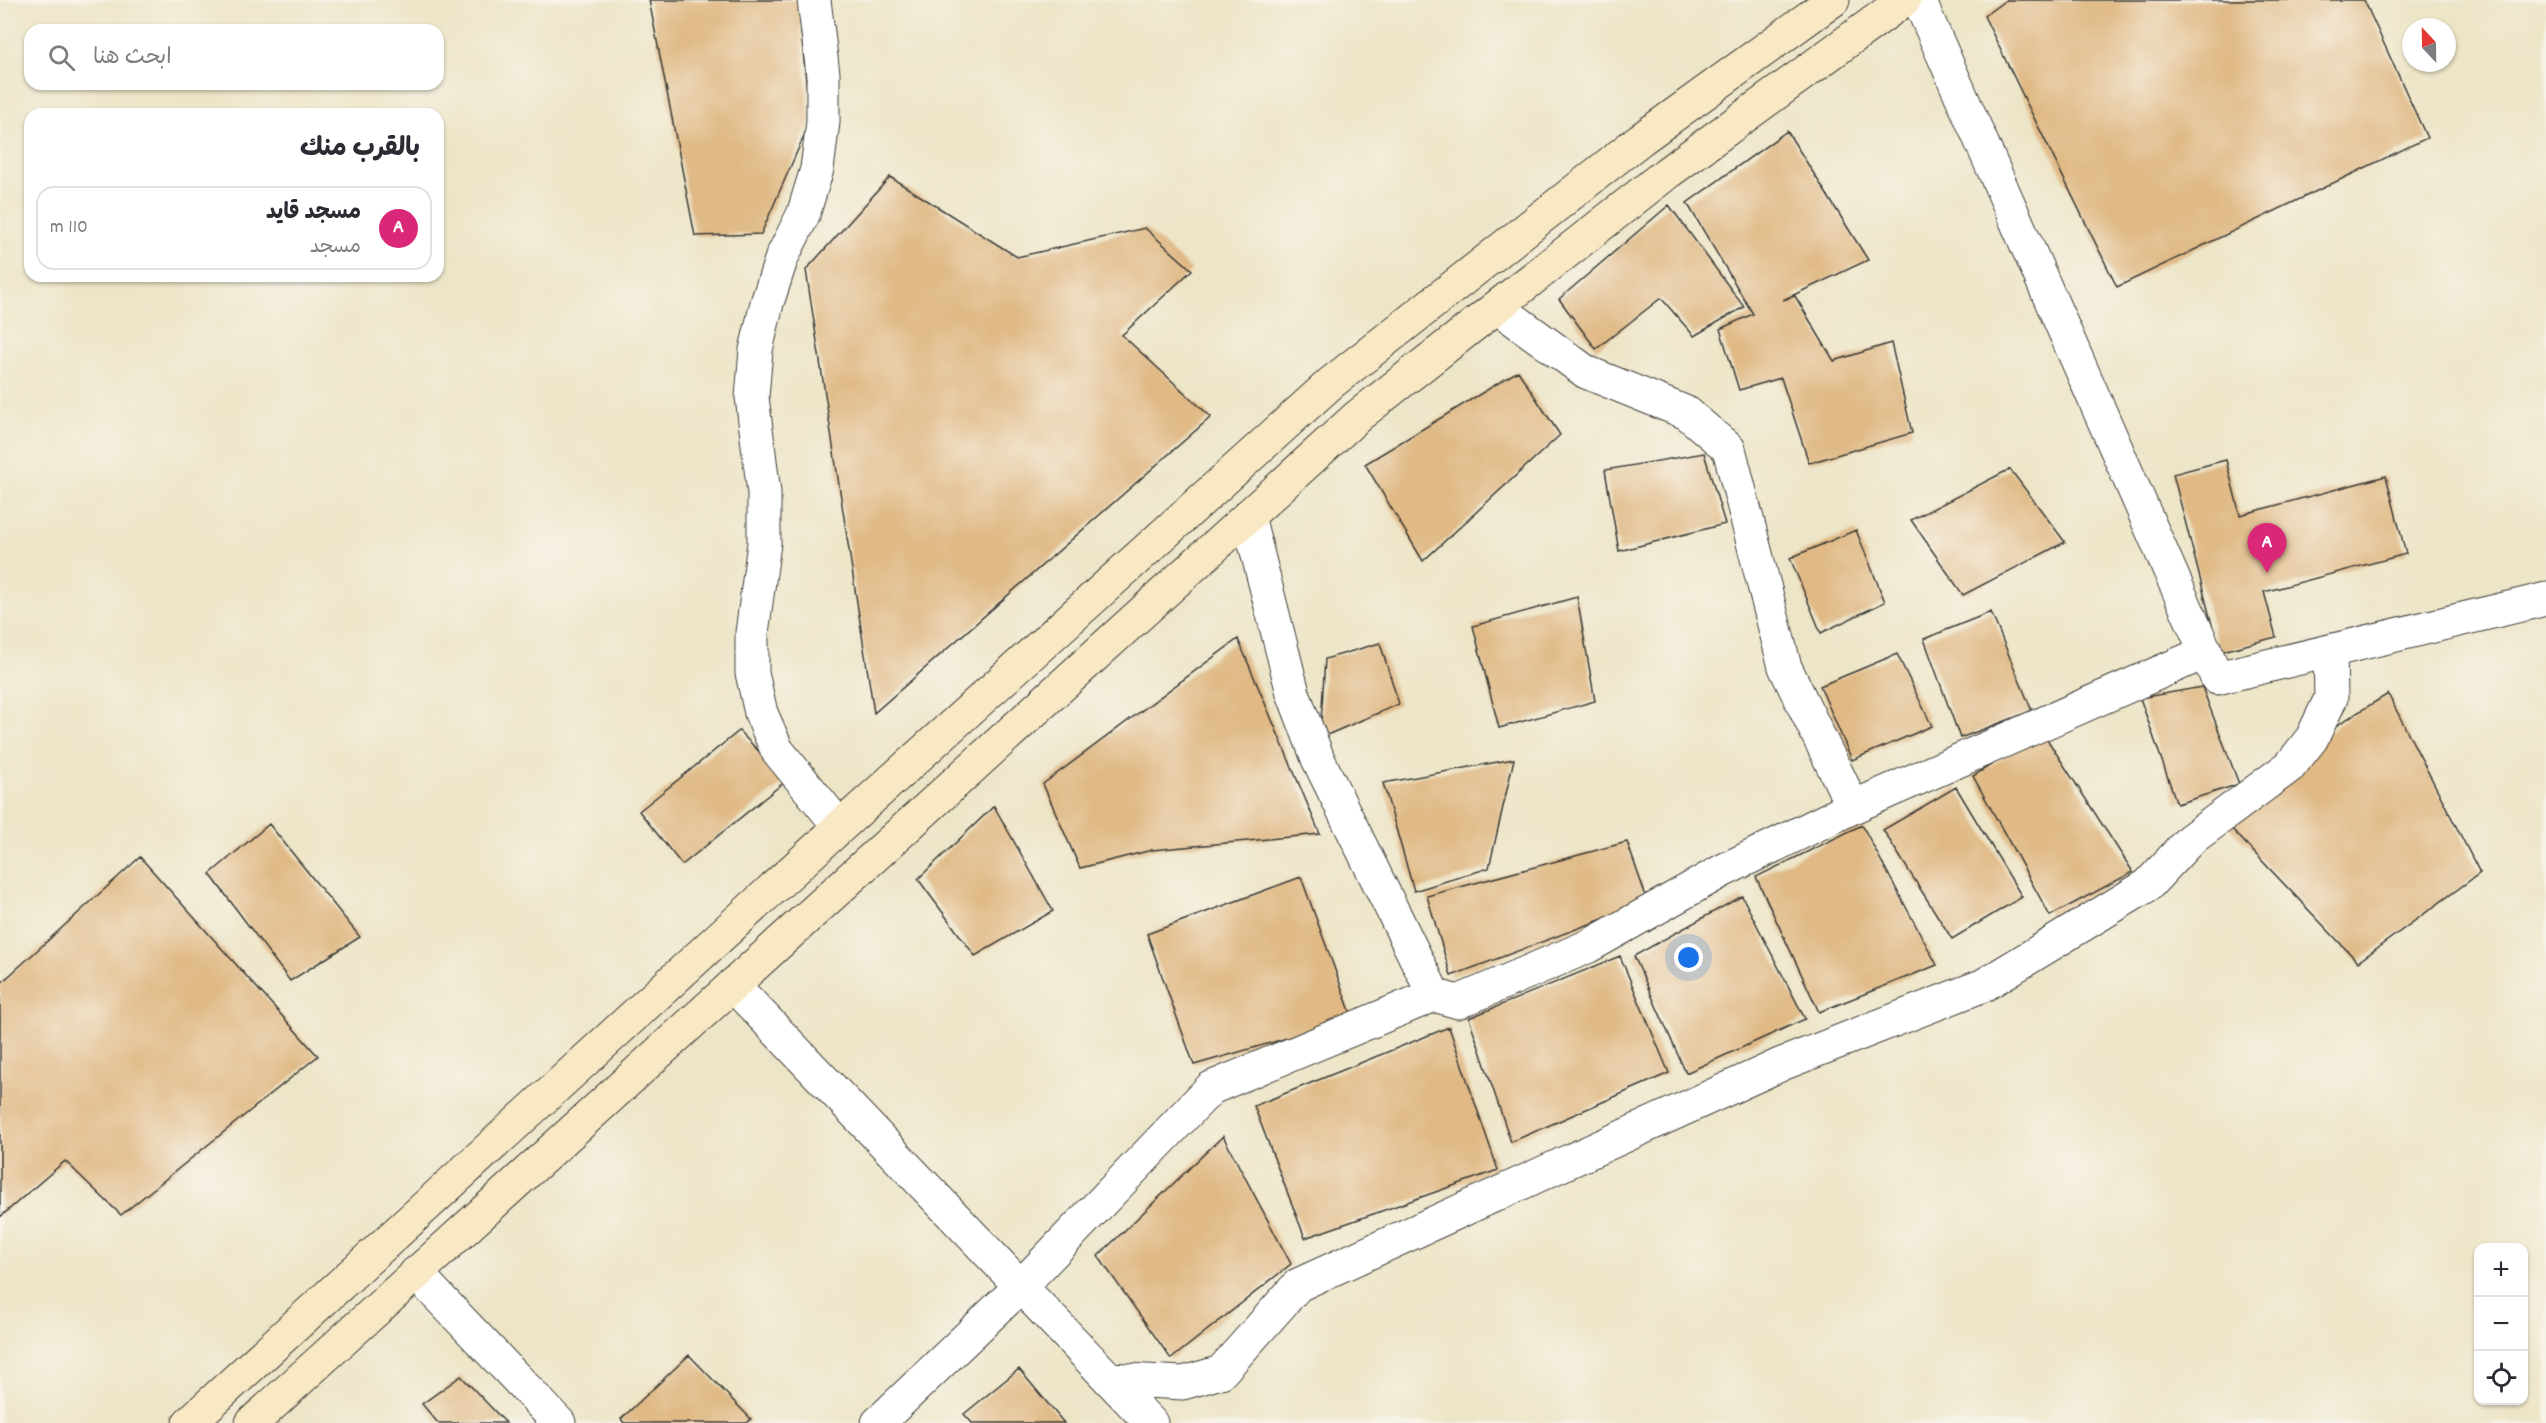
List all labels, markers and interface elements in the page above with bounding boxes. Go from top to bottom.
north arrow [2402,18,2456,72]
search box [24,24,444,90]
icon: search [45,41,78,74]
text: ابحث هنا [93,43,172,74]
text: بالقرب منك [300,131,420,168]
text: مسجد قايد [266,198,361,229]
text: 110 m [50,214,88,242]
text: A [393,214,404,242]
text: مسجد [310,234,361,262]
pin: A [2248,524,2286,573]
your location [1674,943,1703,972]
map controls [2474,1243,2528,1405]
button: + [2474,1243,2528,1297]
button: − [2474,1297,2528,1351]
button: locate [2474,1351,2528,1405]

